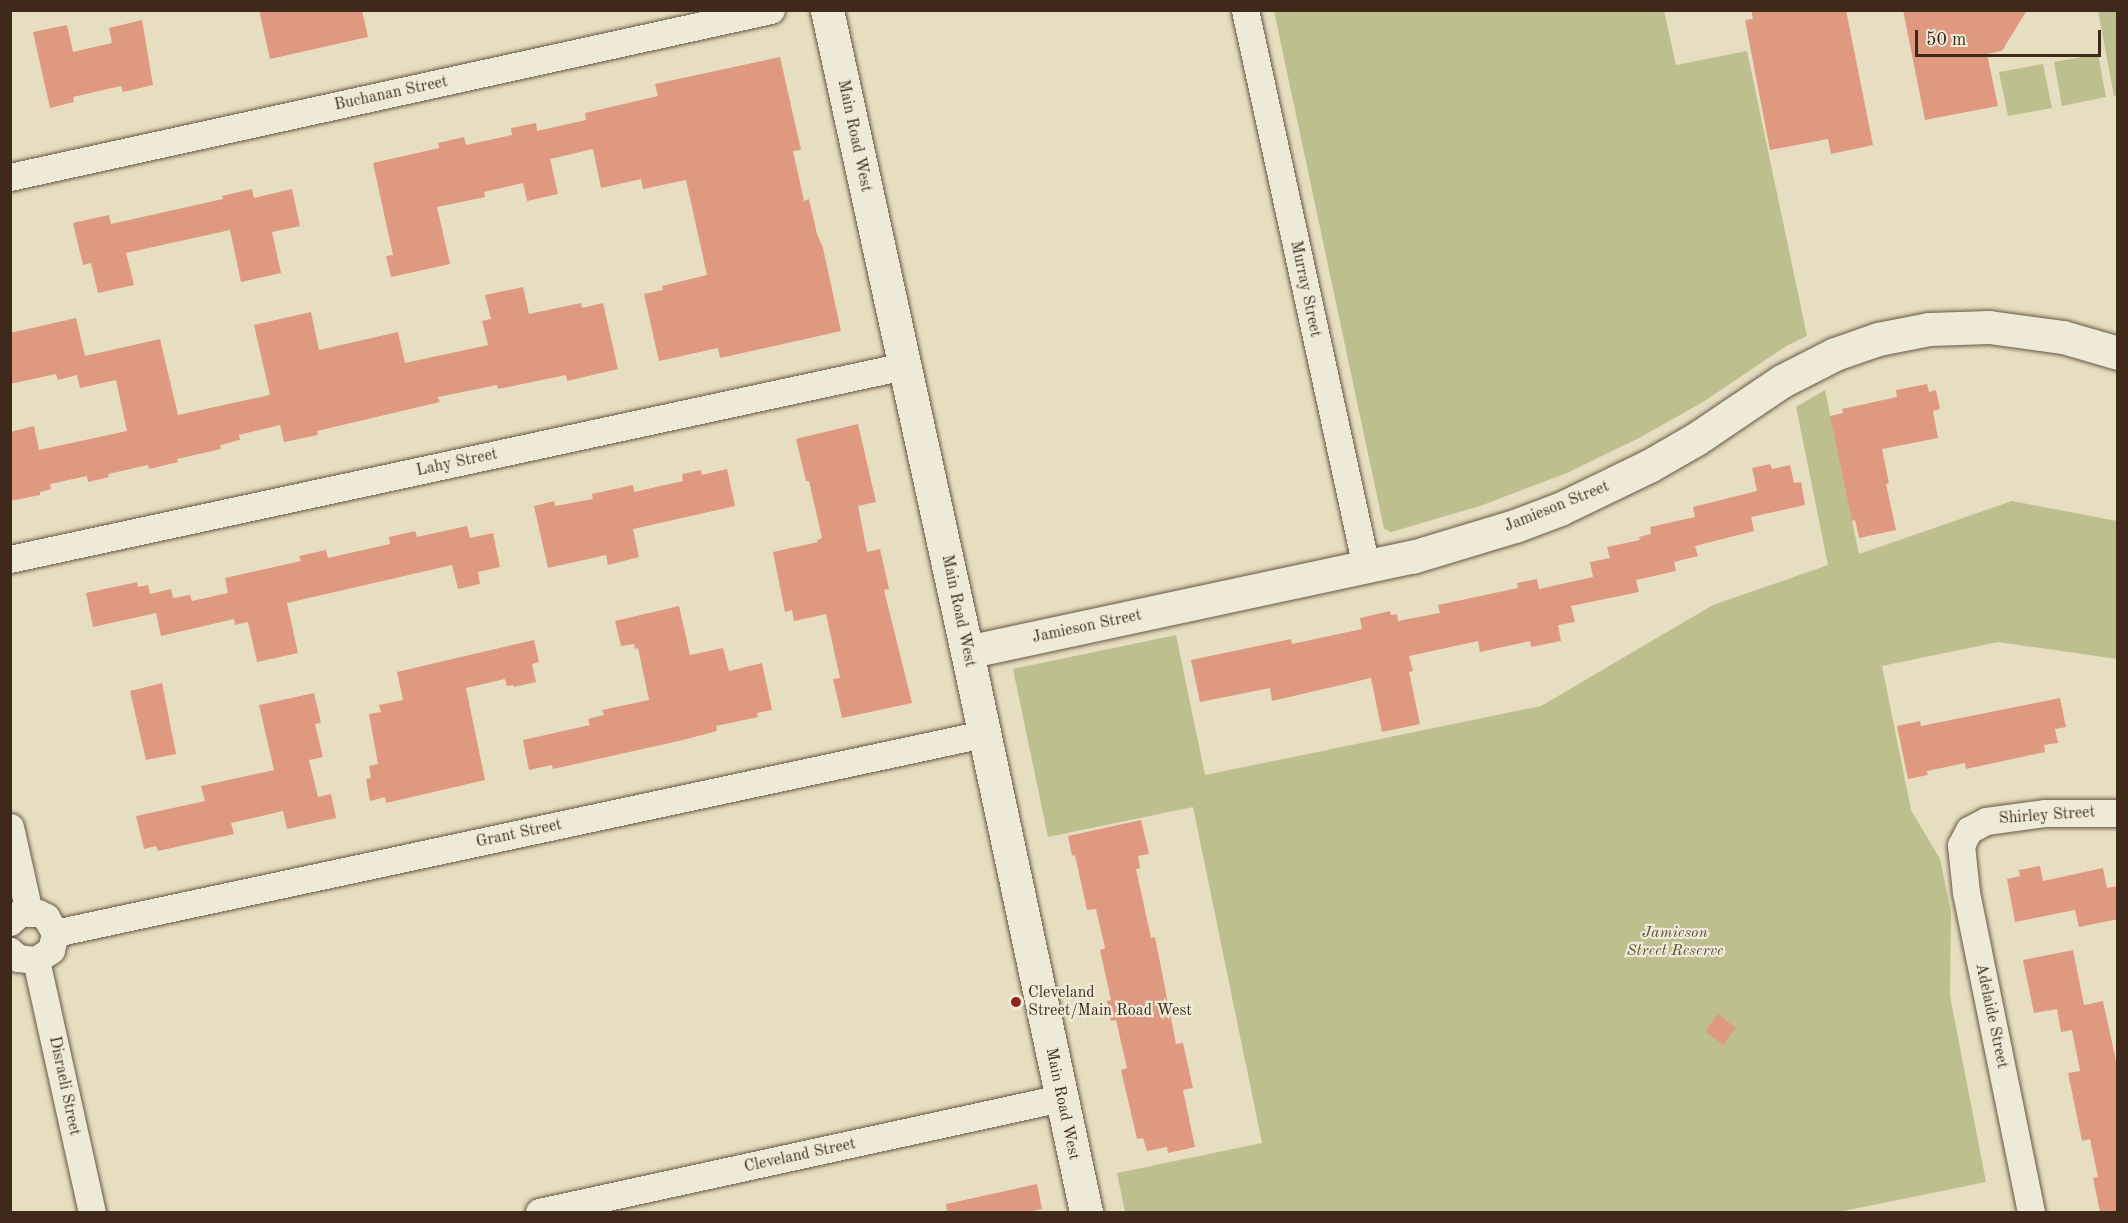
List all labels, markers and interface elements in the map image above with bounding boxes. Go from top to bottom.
scale bar [1918,18,2104,56]
text: 50 m [1926,31,1966,49]
street label: Buchanan Street [333,73,449,115]
street label: Main Road West [833,78,875,194]
street label: Murray Street [1285,239,1325,339]
street label: Lahy Street [415,445,499,481]
street label: Jamieson Street [1502,477,1612,537]
street label: Main Road West [937,553,979,669]
street label: Jamieson Street [1031,606,1143,648]
street label: Shirley Street [1998,803,2096,829]
street label: Grant Street [474,816,564,852]
park label: Jamieson Street Reserve [1627,923,1723,961]
street label: Adelaide Street [1970,962,2012,1070]
place label: Cleveland Street/Main Road West [1028,983,1192,1021]
marker: Cleveland Street/Main Road West [1009,995,1023,1009]
street label: Disraeli Street [44,1035,84,1137]
street label: Main Road West [1041,1046,1083,1162]
street label: Cleveland Street [742,1135,858,1177]

